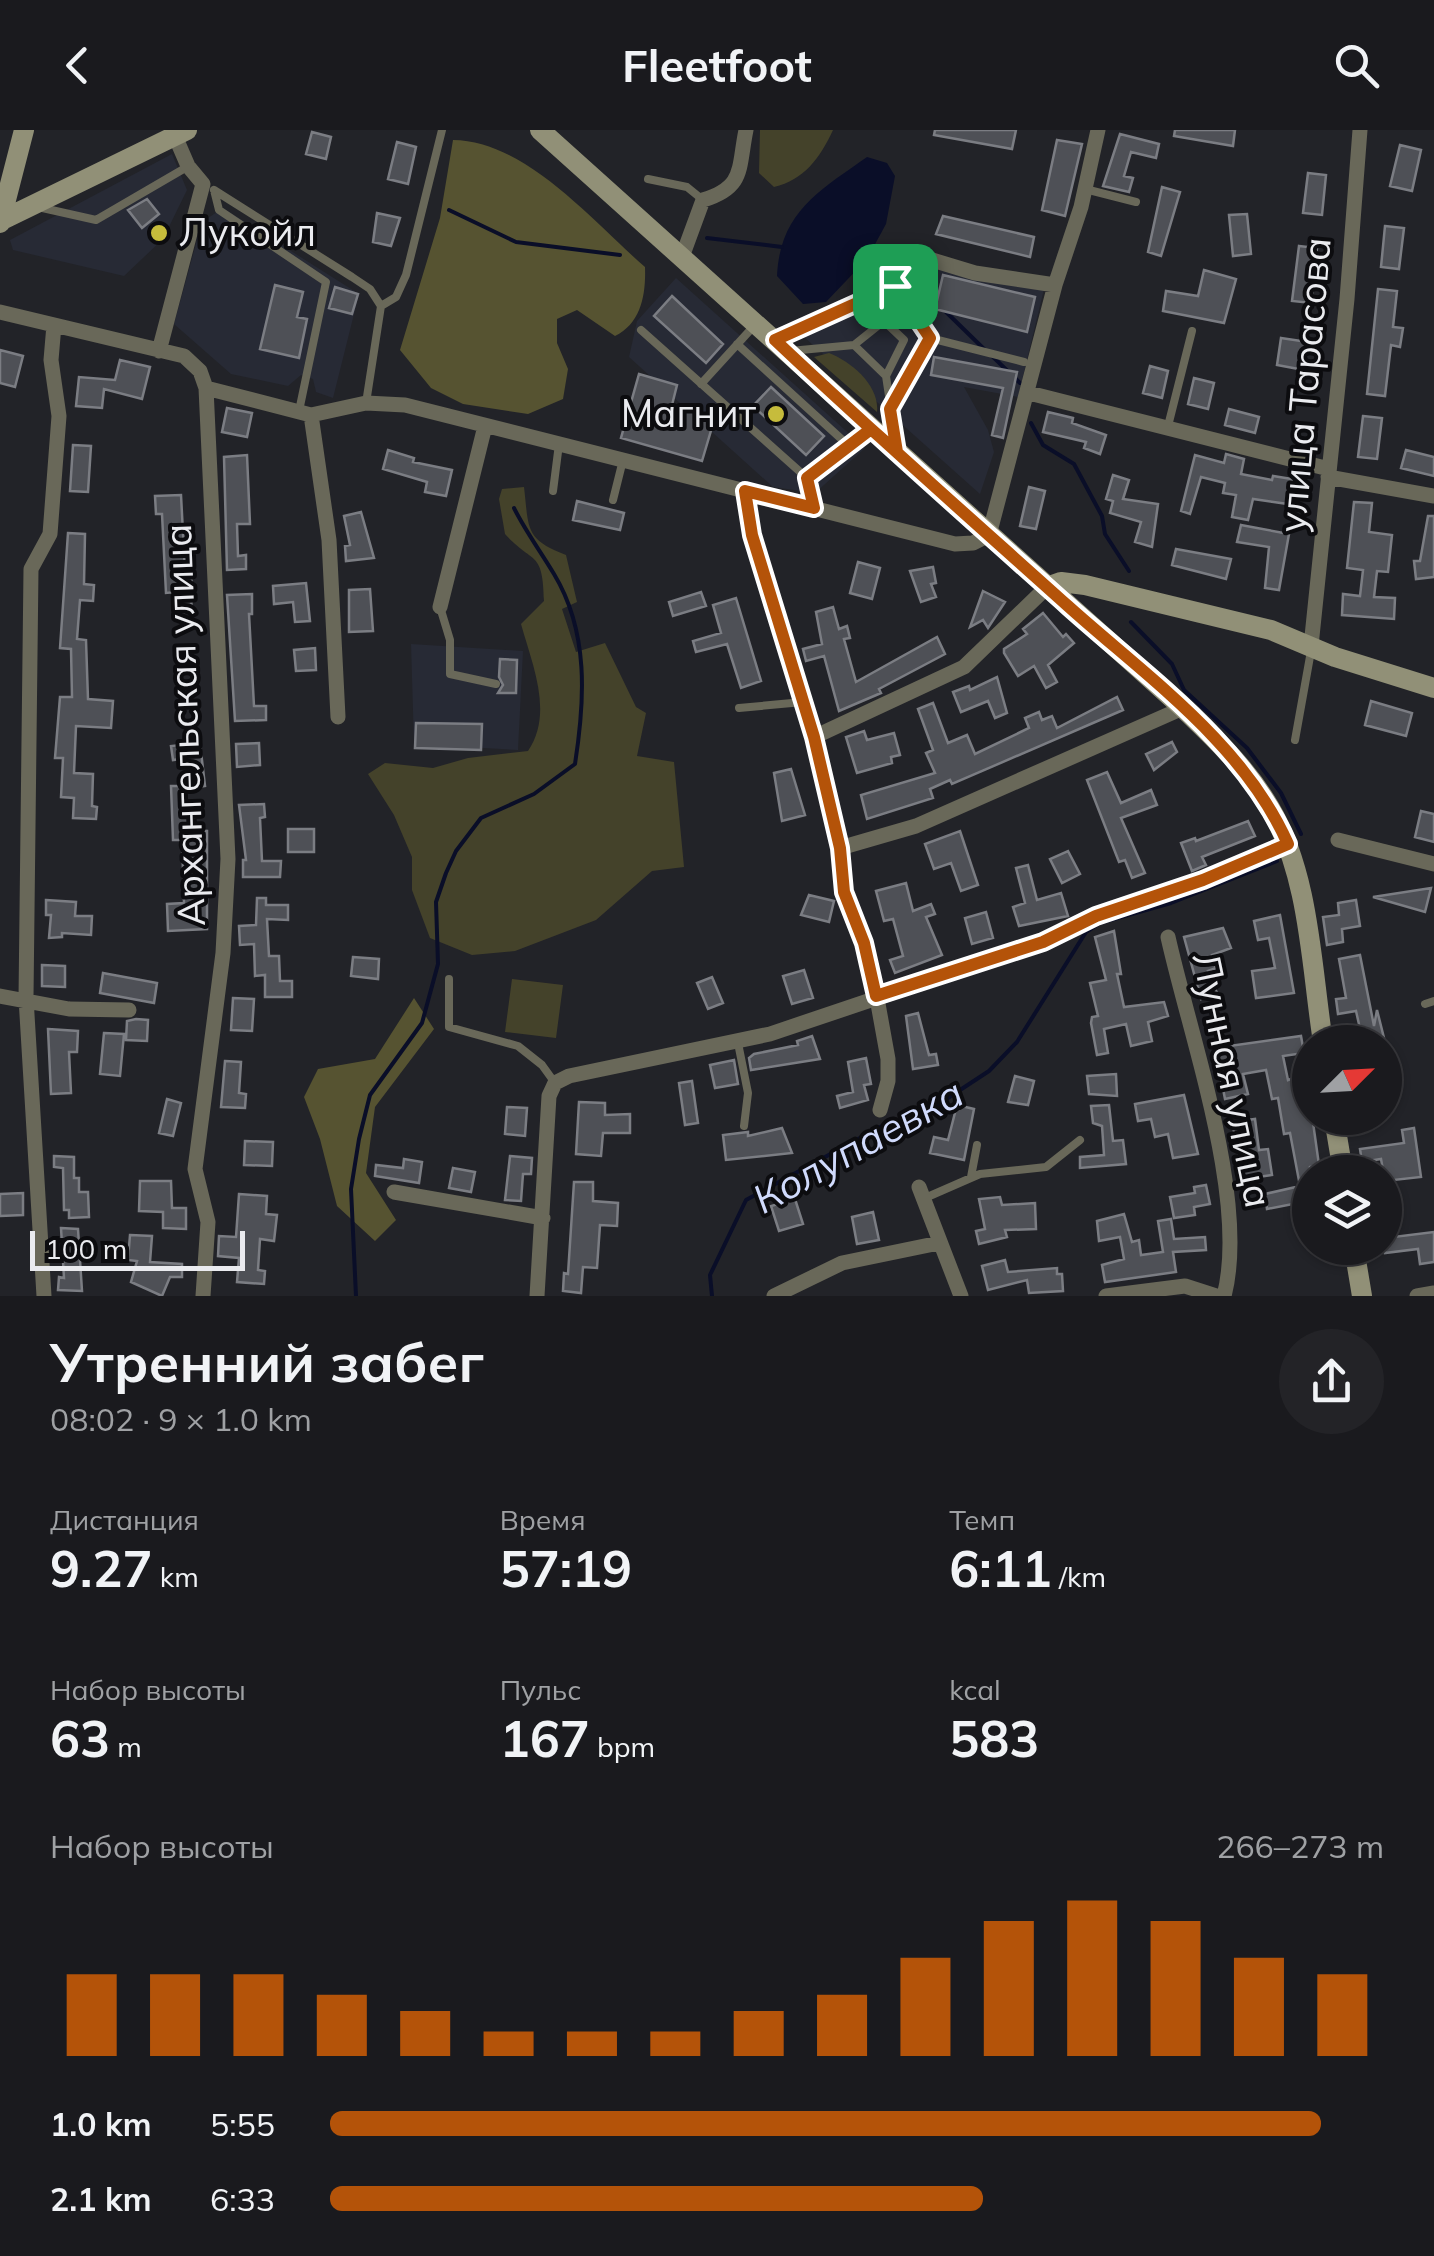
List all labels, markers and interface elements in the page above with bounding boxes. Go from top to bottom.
text: Fleetfoot [622,37,812,93]
icon: back [50,38,105,93]
icon: search [1329,38,1384,93]
place label: Лукойл [179,208,316,256]
marker: Лукойл [148,222,170,244]
street label: улица Тарасова [1267,235,1341,534]
pin [853,244,938,329]
icon: arrive [868,259,923,314]
place label: Магнит [621,389,757,437]
marker: Магнит [765,403,787,425]
street label: Архангельская улица [153,523,215,927]
street label: Лунная улица [1183,948,1283,1212]
north arrow [1292,1025,1402,1135]
map controls [1292,1025,1402,1265]
water label: Колупаевка [744,1067,971,1223]
button: layers [1292,1155,1402,1265]
scale bar [30,1226,245,1270]
text: 100 m [45,1231,127,1266]
text: Утренний забег [50,1327,484,1396]
button: share [1279,1329,1384,1434]
text: 08:02 · 9 × 1.0 km [50,1399,312,1439]
text: Дистанция [50,1502,199,1537]
text: Время [500,1502,586,1537]
text: Темп [949,1502,1015,1537]
text: 9.27 [50,1537,152,1600]
text: 57:19 [500,1537,632,1600]
text: 6:11 [949,1537,1052,1600]
text: km [152,1559,199,1594]
text: /km [1052,1559,1106,1594]
text: Набор высоты [50,1672,246,1707]
text: Пульс [500,1672,581,1707]
text: kcal [949,1672,1001,1707]
text: 63 [50,1707,110,1770]
text: 167 [500,1707,590,1770]
text: 583 [949,1707,1039,1770]
text: m [110,1729,142,1764]
text: bpm [590,1729,655,1764]
text: Набор высоты [50,1826,274,1866]
text: 266–273 m [1216,1826,1384,1866]
text: 1.0 km [50,2104,152,2144]
text: 5:55 [210,2104,275,2144]
text: 2.1 km [50,2179,152,2219]
text: 6:33 [210,2179,275,2219]

